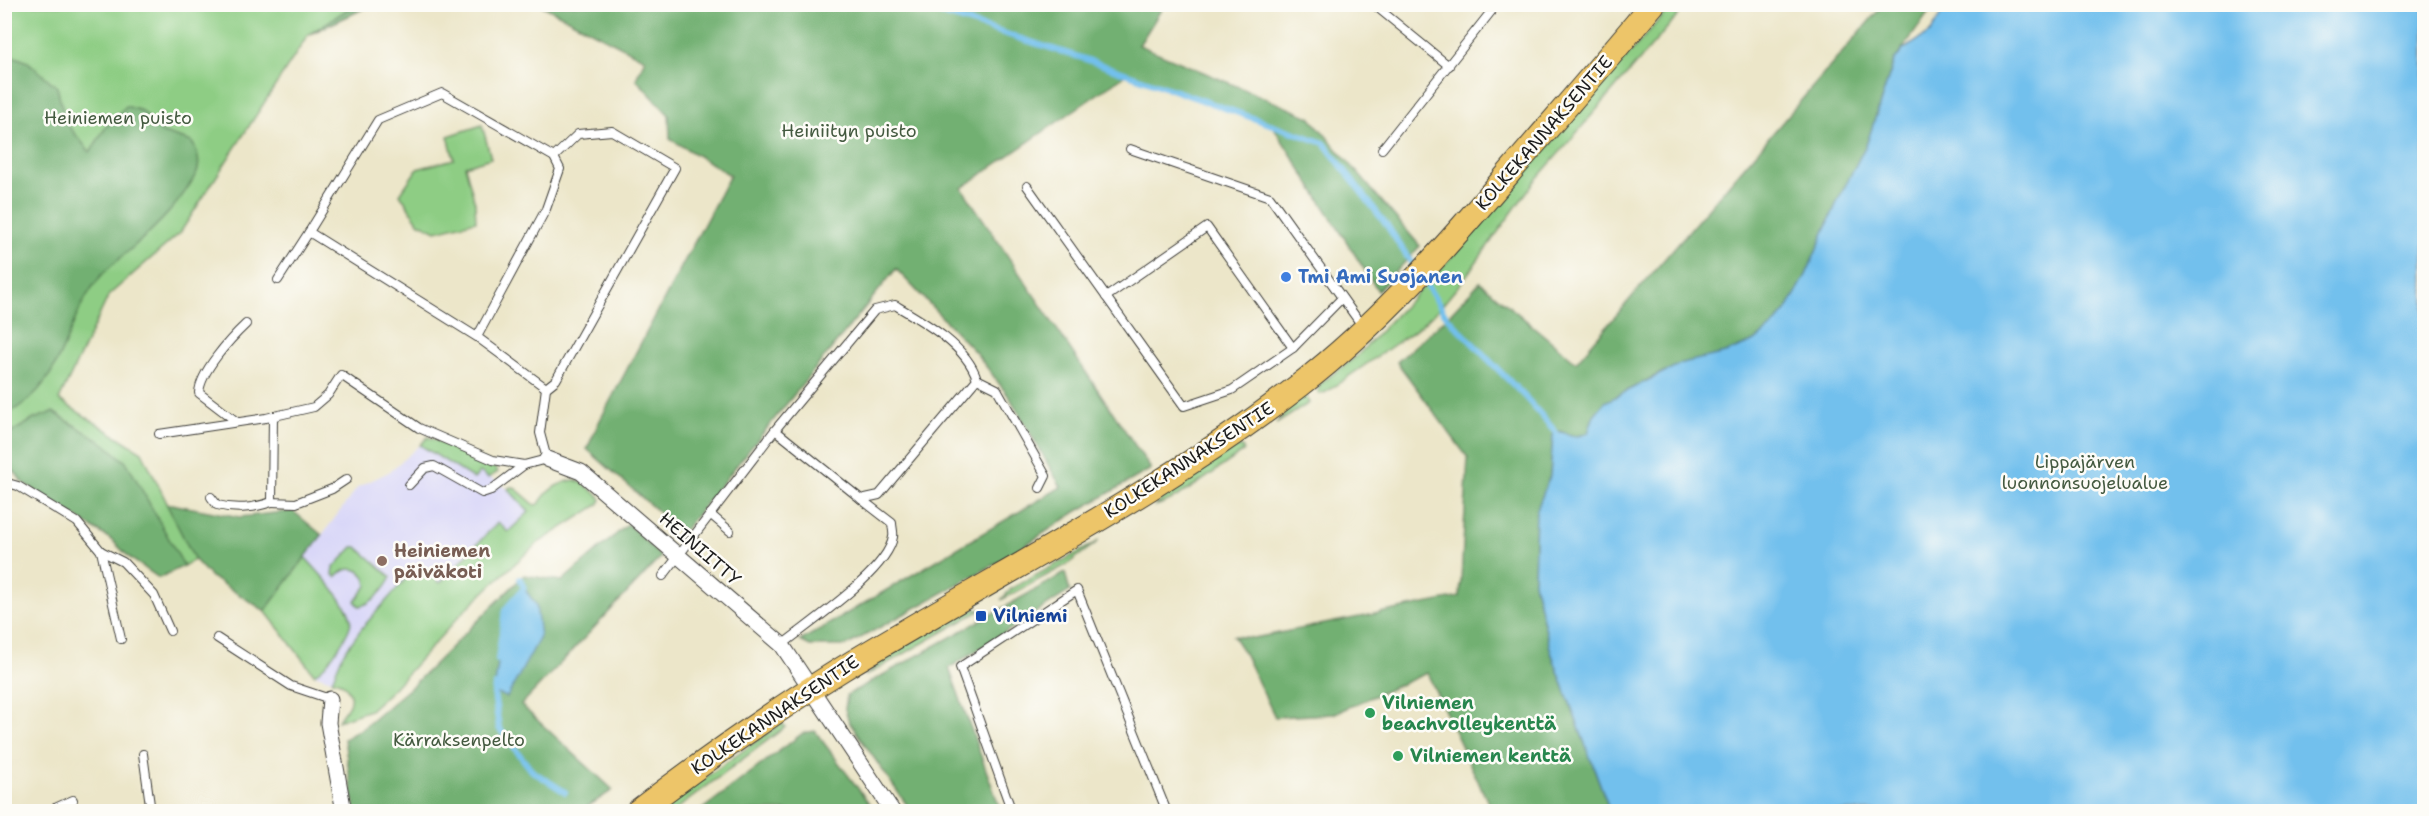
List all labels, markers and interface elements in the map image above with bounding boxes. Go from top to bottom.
street label: KOLKEKANNAKSENTIE [1470,51,1618,215]
park label: Heiniemen puisto [44,106,192,130]
park label: Heiniityn puisto [781,119,917,143]
place label: Tmi Ami Suojanen [1298,265,1463,289]
marker: Tmi Ami Suojanen [1279,270,1293,284]
street label: KOLKEKANNAKSENTIE [1100,396,1278,524]
park label: Lippajärven luonnonsuojelualue [2002,450,2168,495]
street label: HEINIITTY [654,507,746,591]
place label: Heiniemen päiväkoti [394,539,490,584]
marker: Heiniemen päiväkoti [375,554,389,568]
place label: Vilniemi [993,604,1067,628]
marker: Vilniemi [974,609,988,623]
street label: KOLKEKANNAKSENTIE [686,650,864,780]
place label: Vilniemen beachvolleykenttä [1382,691,1557,736]
marker: Vilniemen beachvolleykenttä [1363,706,1377,720]
park label: Kärraksenpelto [393,728,525,752]
place label: Vilniemen kenttä [1410,744,1572,768]
marker: Vilniemen kenttä [1391,749,1405,763]

